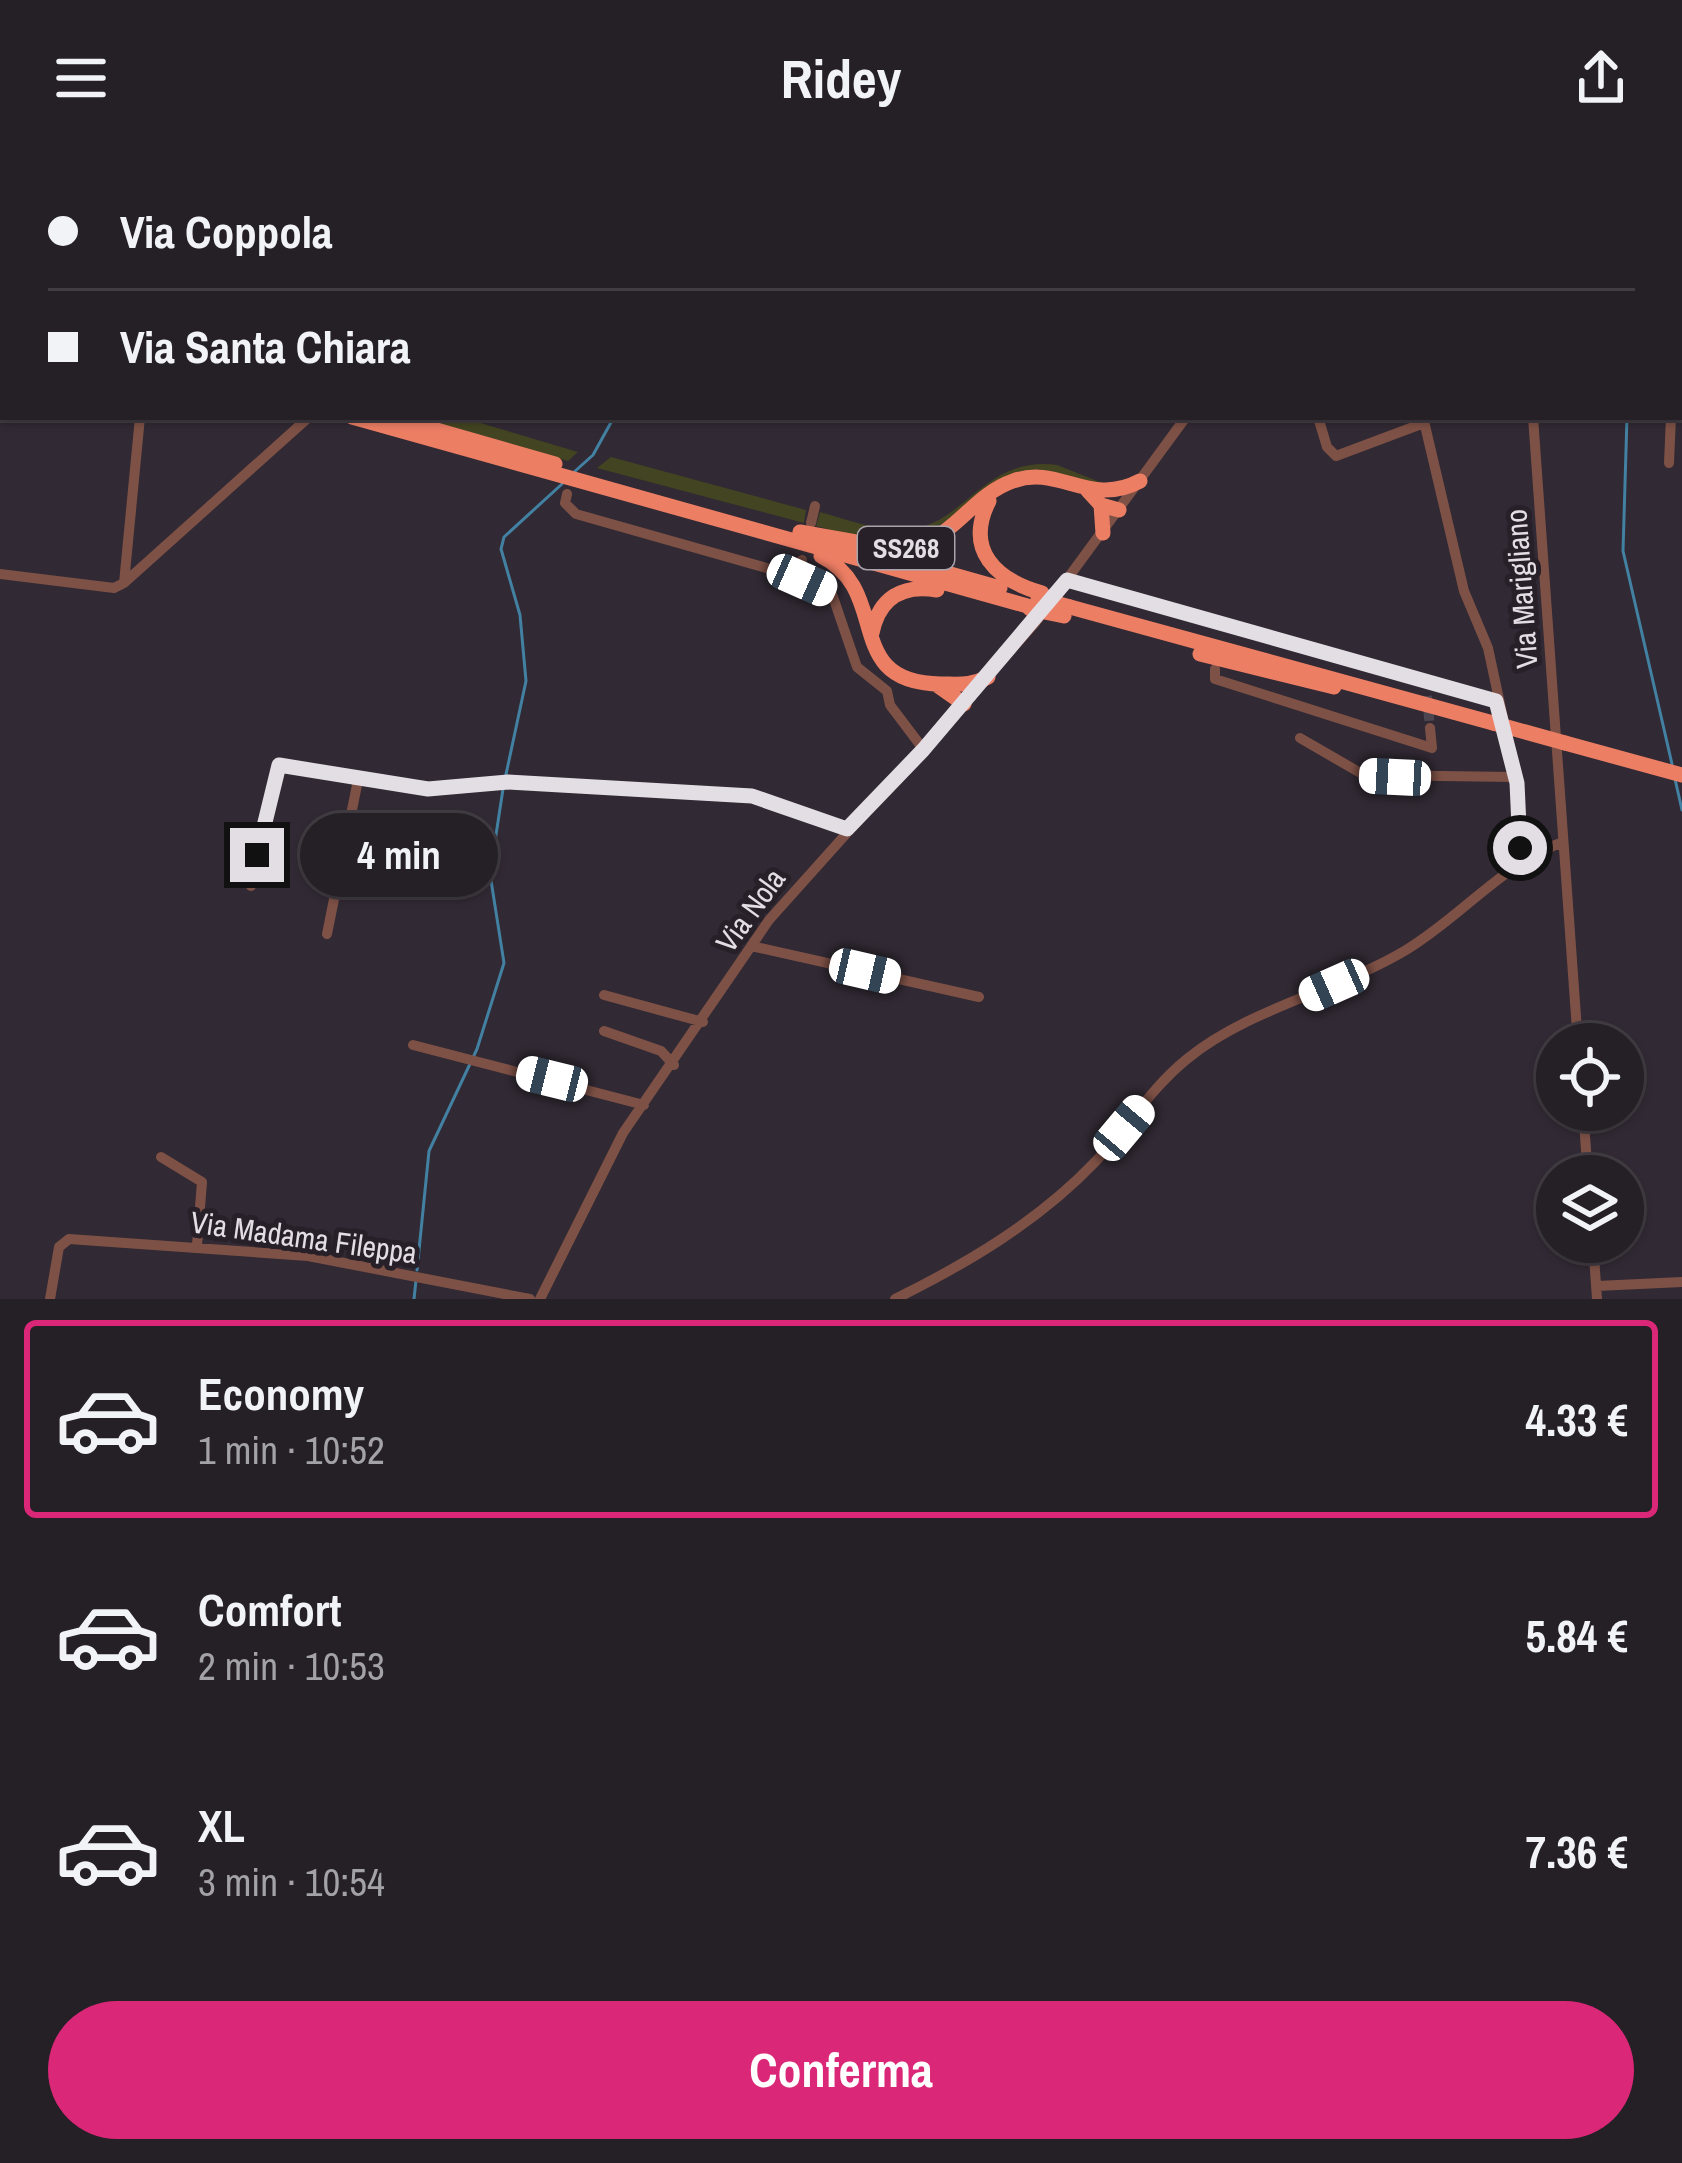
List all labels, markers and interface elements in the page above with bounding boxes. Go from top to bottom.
text: Ridey [781,42,901,115]
icon: menu [48,45,114,111]
icon: share [1568,45,1634,111]
text: Via Coppola [120,201,333,262]
text: Via Santa Chiara [120,316,411,377]
street label: Via Marigliano [1495,508,1547,670]
road number: SS268 [858,527,954,569]
car [762,549,842,611]
car [1358,757,1432,797]
callout: 4 min [299,813,497,897]
route start [1493,821,1547,875]
route end [230,828,284,882]
text: 4 min [357,829,441,881]
street label: Via Nola [706,860,794,960]
car [826,945,904,997]
car [1294,954,1374,1016]
map controls [1536,1023,1644,1263]
button: locate [1536,1023,1644,1131]
car [513,1053,591,1105]
car [1087,1089,1161,1167]
button: layers [1536,1155,1644,1263]
street label: Via Madama Fileppa [188,1201,420,1273]
text: Economy [198,1363,364,1424]
icon: car [54,1365,162,1473]
text: 4.33 € [1525,1389,1628,1450]
text: 1 min · 10:52 [198,1424,385,1476]
text: Comfort [198,1579,341,1640]
icon: car [54,1581,162,1689]
text: 5.84 € [1525,1605,1628,1666]
text: 2 min · 10:53 [198,1640,385,1692]
text: XL [198,1795,245,1856]
icon: car [54,1797,162,1905]
text: 7.36 € [1525,1821,1628,1882]
text: 3 min · 10:54 [198,1856,385,1908]
button: Conferma [48,2001,1634,2139]

